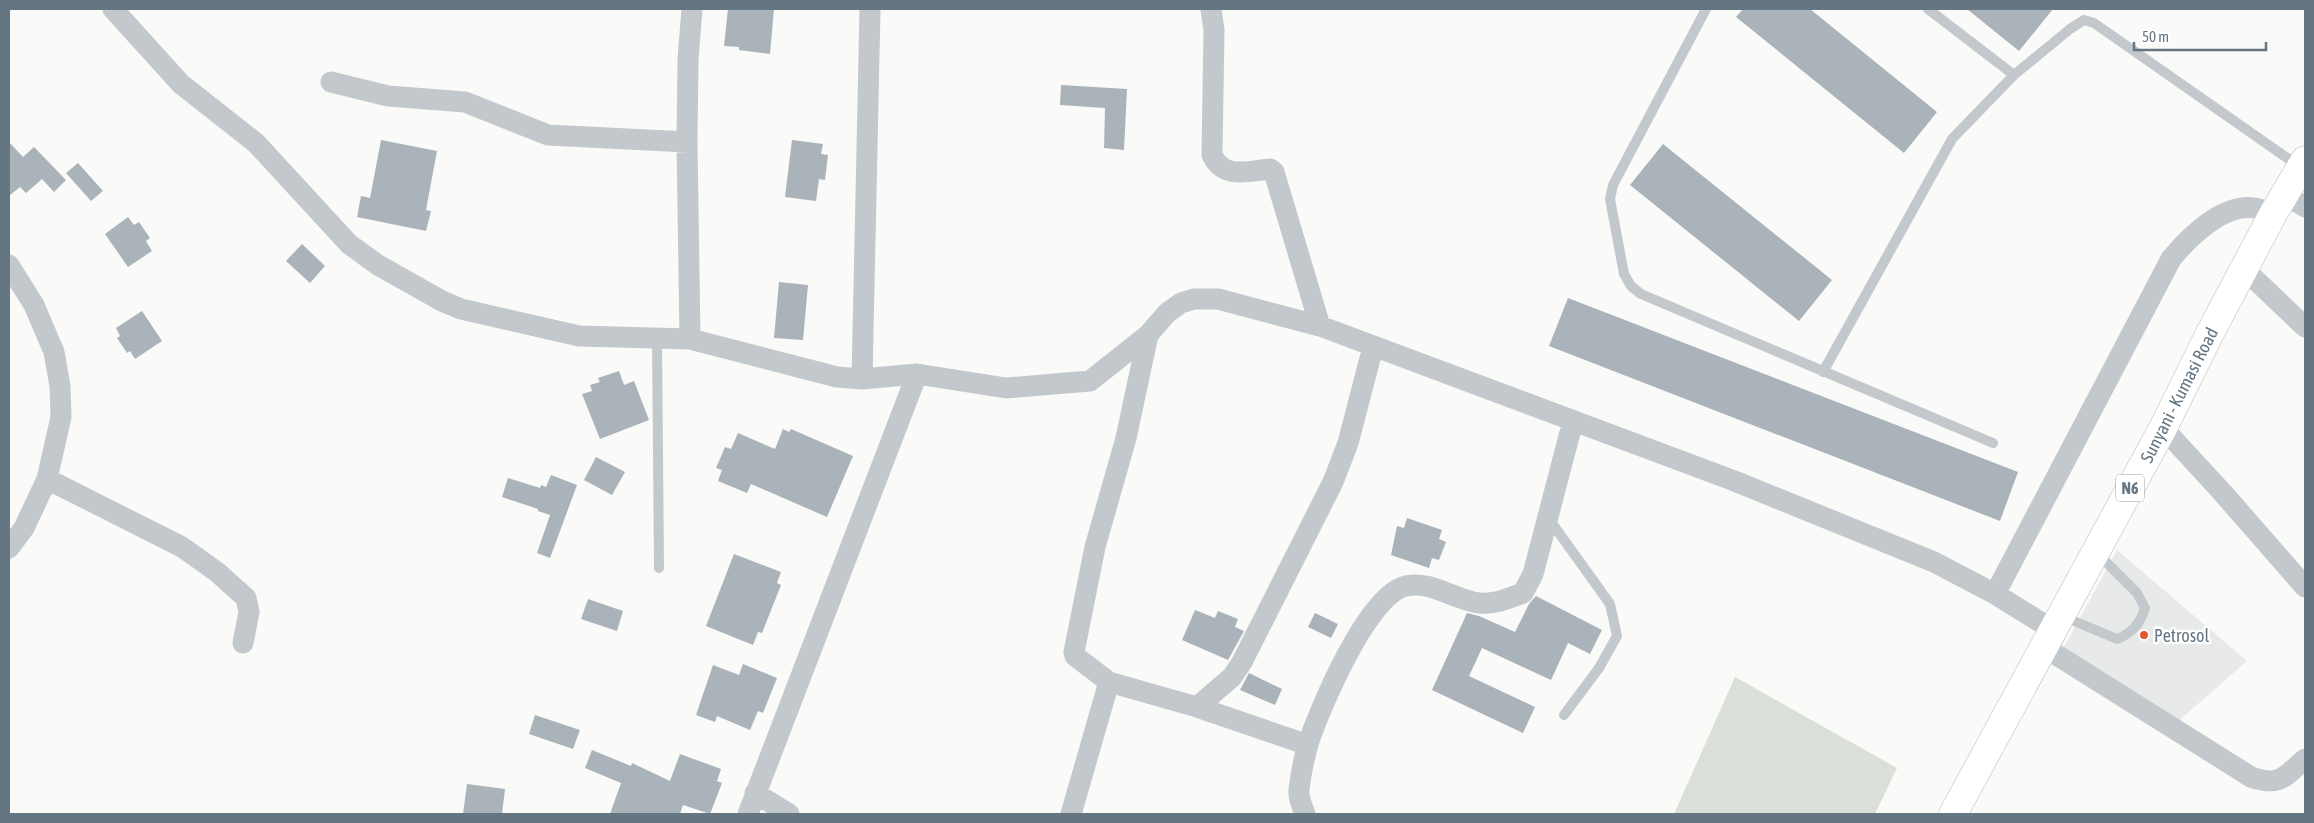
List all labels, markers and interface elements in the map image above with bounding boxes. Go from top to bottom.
scale bar [2134,20,2266,52]
text: 50 m [2142,28,2169,45]
street label: Sunyani - Kumasi Road [2136,324,2222,466]
road number: N6 [2116,474,2144,502]
place label: Petrosol [2154,625,2210,646]
marker: Petrosol [2138,629,2150,641]

